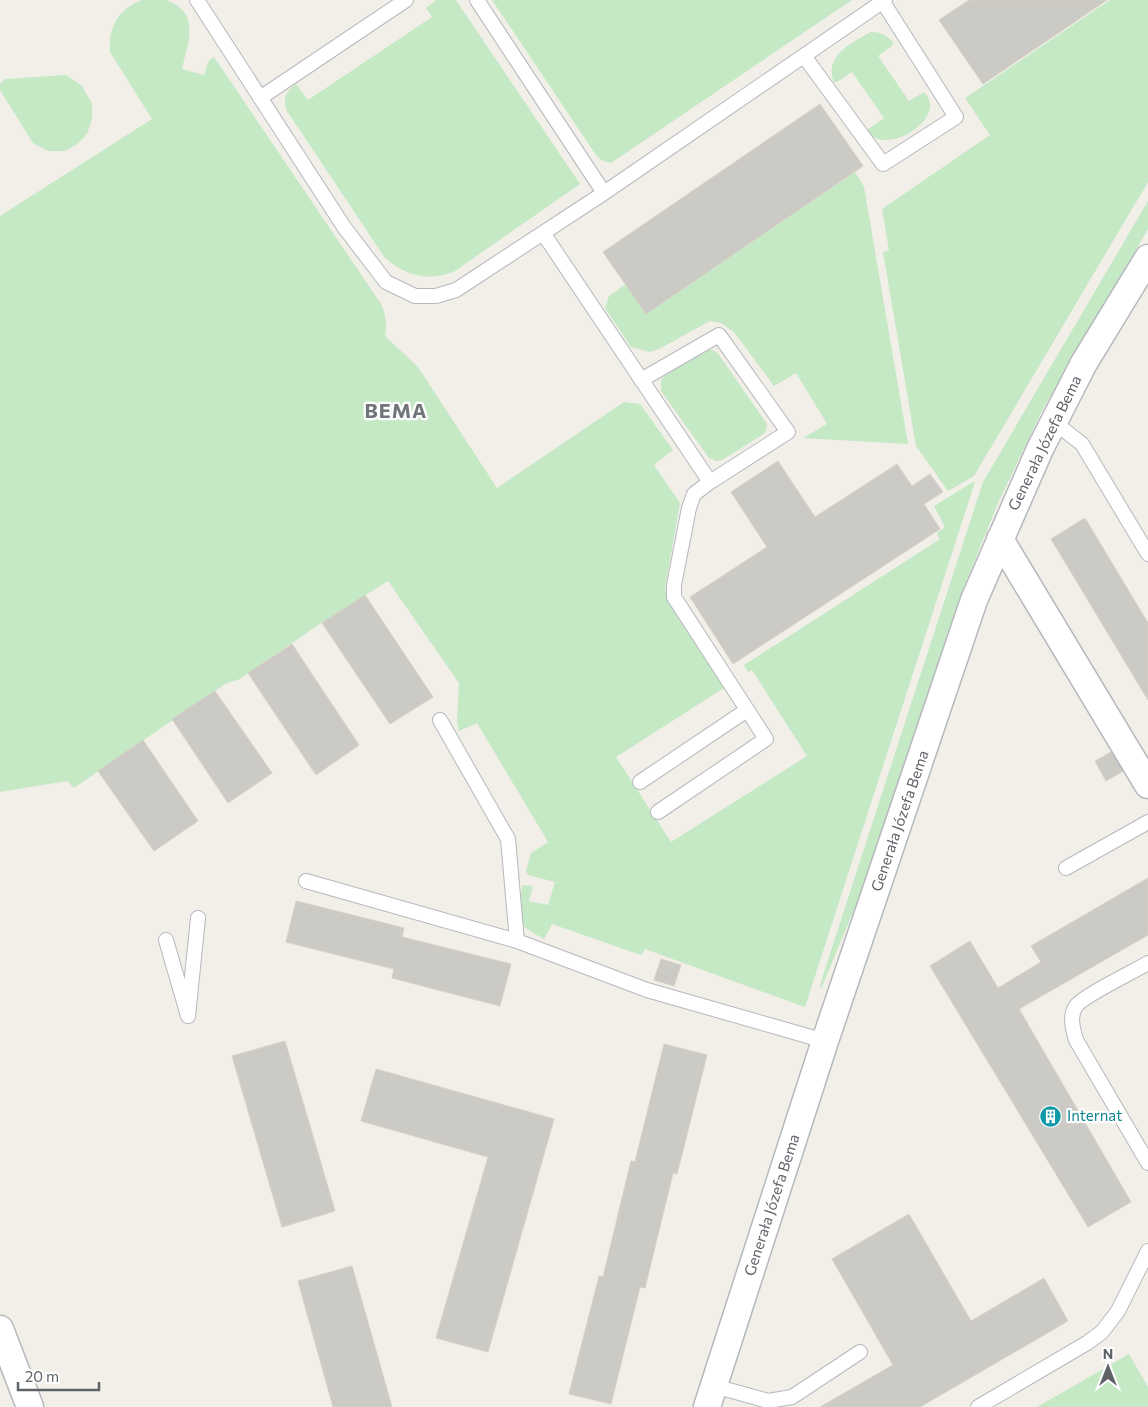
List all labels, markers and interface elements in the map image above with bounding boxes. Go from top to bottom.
street label: Generała Józefa Bema [1004,372,1085,513]
district label: BEMA [365,398,427,422]
street label: Generała Józefa Bema [866,748,932,894]
building icon: Internat [1039,1104,1063,1128]
place label: Internat [1067,1106,1122,1124]
street label: Generała Józefa Bema [740,1132,802,1278]
north arrow [1083,1342,1133,1392]
text: N [1103,1345,1113,1362]
scale bar [18,1360,99,1392]
text: 20 m [25,1367,59,1385]

